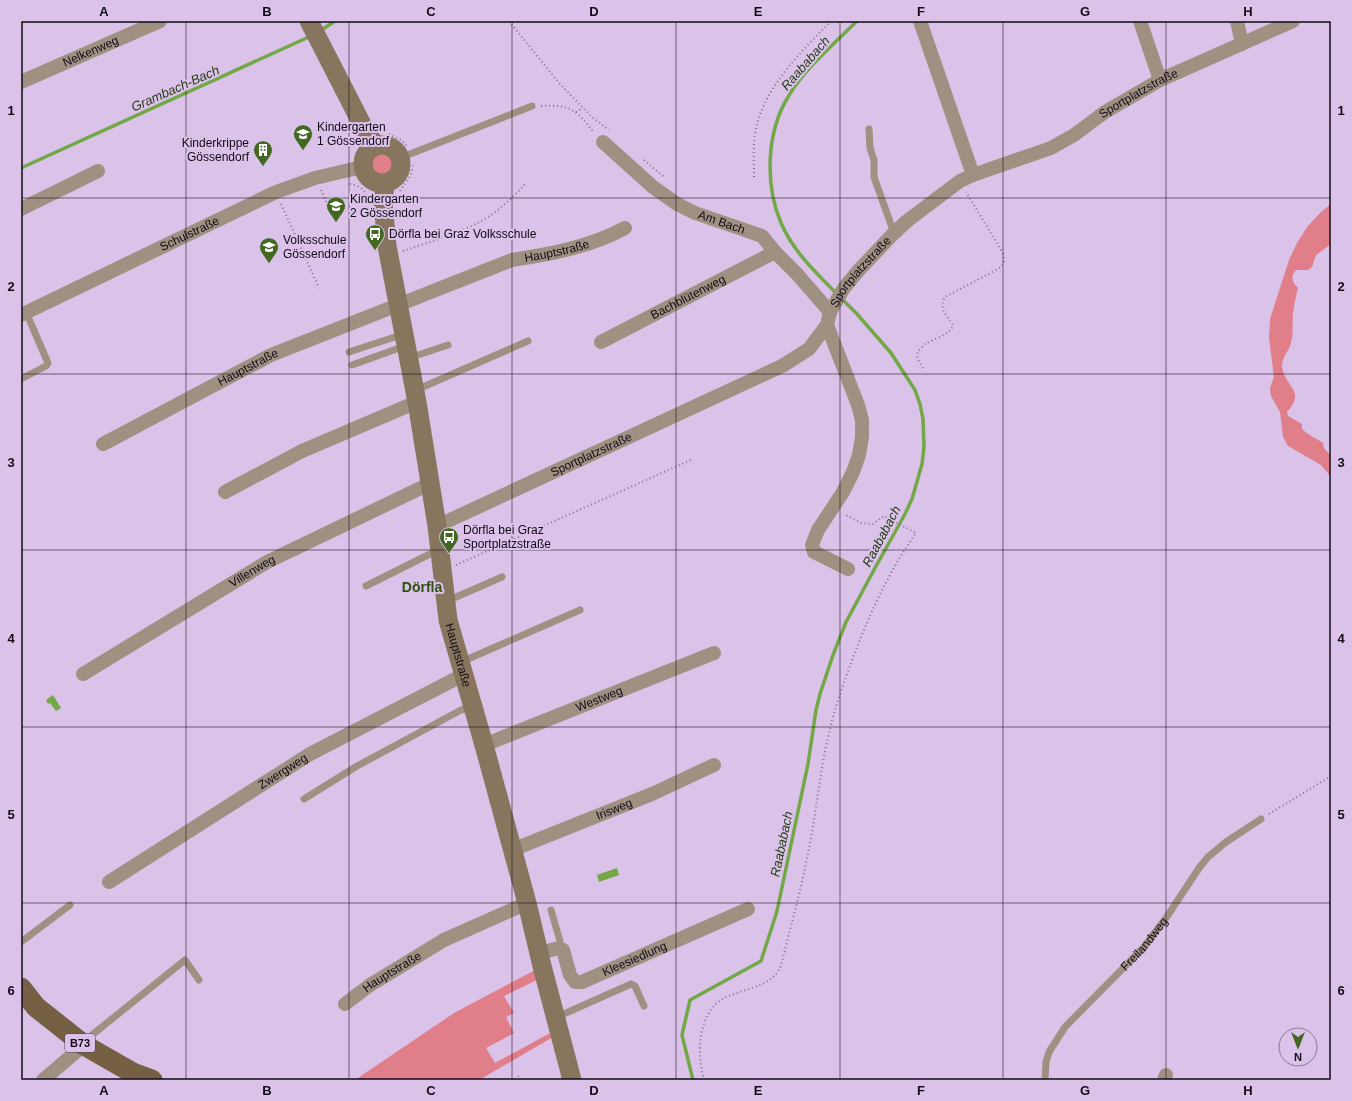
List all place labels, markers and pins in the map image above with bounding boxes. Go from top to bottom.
place label: Kindergarten 1 Gössendorf [317,120,390,148]
school or university icon: Kindergarten 1 Gössendorf [292,123,314,151]
place label: Kinderkrippe Gössendorf [182,136,250,164]
building icon: Kinderkrippe Gössendorf [252,139,274,167]
place label: Kindergarten 2 Gössendorf [350,192,423,220]
school or university icon: Kindergarten 2 Gössendorf [325,195,347,223]
bus stop icon: Dörfla bei Graz Volksschule [364,223,386,251]
place label: Dörfla bei Graz Volksschule [389,227,537,241]
place label: Volksschule Gössendorf [283,233,347,261]
school or university icon: Volksschule Gössendorf [258,236,280,264]
place label: Dörfla bei Graz Sportplatzstraße [463,523,551,551]
bus stop icon: Dörfla bei Graz Sportplatzstraße [438,526,460,554]

